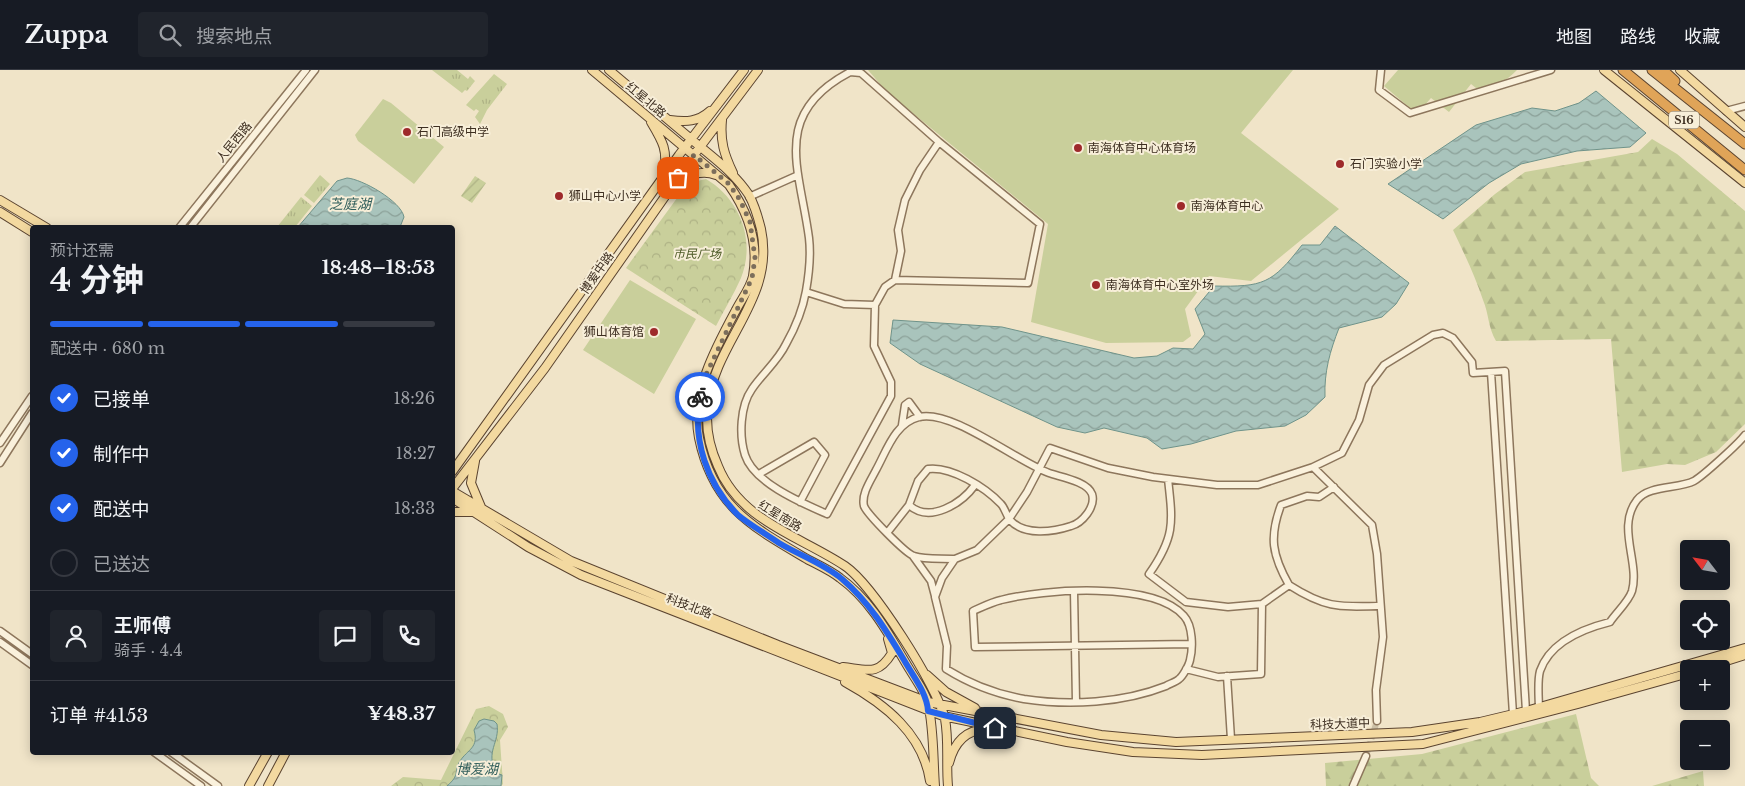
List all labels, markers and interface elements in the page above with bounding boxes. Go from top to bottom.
search box [138,12,488,57]
text: Zuppa [25,20,108,49]
icon: search [156,21,184,49]
text: 搜索地点 [196,25,272,48]
text: 地图 [1556,26,1592,48]
text: 路线 [1620,26,1656,48]
text: 收藏 [1684,26,1720,48]
street label: 红星北路 [623,78,670,121]
road number: S16 [1669,112,1699,128]
street label: 人民西路 [213,118,255,165]
place label: 石门高级中学 [417,124,489,139]
marker: 石门高级中学 [401,126,413,138]
place label: 南海体育中心体育场 [1088,140,1196,155]
marker: 南海体育中心体育场 [1072,142,1084,154]
place label: 石门实验小学 [1350,156,1422,171]
pin [657,157,699,199]
marker: 石门实验小学 [1334,158,1346,170]
icon: bag [664,164,692,192]
place label: 狮山中心小学 [569,188,641,203]
marker: 狮山中心小学 [553,190,565,202]
water label: 芝庭湖 [329,195,373,213]
place label: 南海体育中心 [1191,198,1263,213]
marker: 南海体育中心 [1175,200,1187,212]
text: 预计还需 [50,240,114,260]
park label: 市民广场 [673,246,722,261]
street label: 博爱中路 [577,249,617,297]
text: 18:48–18:53 [322,256,435,279]
text: 4 分钟 [50,260,144,300]
place label: 南海体育中心室外场 [1106,277,1214,292]
marker: 南海体育中心室外场 [1090,279,1102,291]
place label: 狮山体育馆 [584,324,644,339]
marker: 狮山体育馆 [648,326,660,338]
text: 配送中 · 680 m [50,338,165,358]
courier [675,372,725,422]
icon: bike [686,383,714,411]
icon: check [50,384,78,412]
text: 已接单 [93,388,150,411]
text: 18:26 [393,388,435,408]
icon: check [50,439,78,467]
text: 制作中 [93,443,150,466]
text: 18:27 [396,443,435,463]
icon: check [50,494,78,522]
street label: 红星南路 [756,497,805,534]
text: 配送中 [93,498,150,521]
text: 18:33 [394,498,435,518]
north arrow [1680,540,1730,590]
map controls [1680,540,1730,770]
text: 已送达 [93,553,150,576]
street label: 科技北路 [664,590,714,621]
button: locate [1680,600,1730,650]
button: person [50,610,102,662]
button: chat [319,610,371,662]
button: phone [383,610,435,662]
text: 王师傅 [114,614,171,637]
text: 骑手 · 4.4 [114,640,183,660]
button: + [1680,660,1730,710]
text: ¥48.37 [367,702,435,725]
text: 订单 #4153 [50,704,148,727]
pin [974,707,1016,749]
icon: home [981,714,1009,742]
street label: 科技大道中 [1310,715,1370,732]
button: − [1680,720,1730,770]
water label: 博爱湖 [456,760,500,778]

